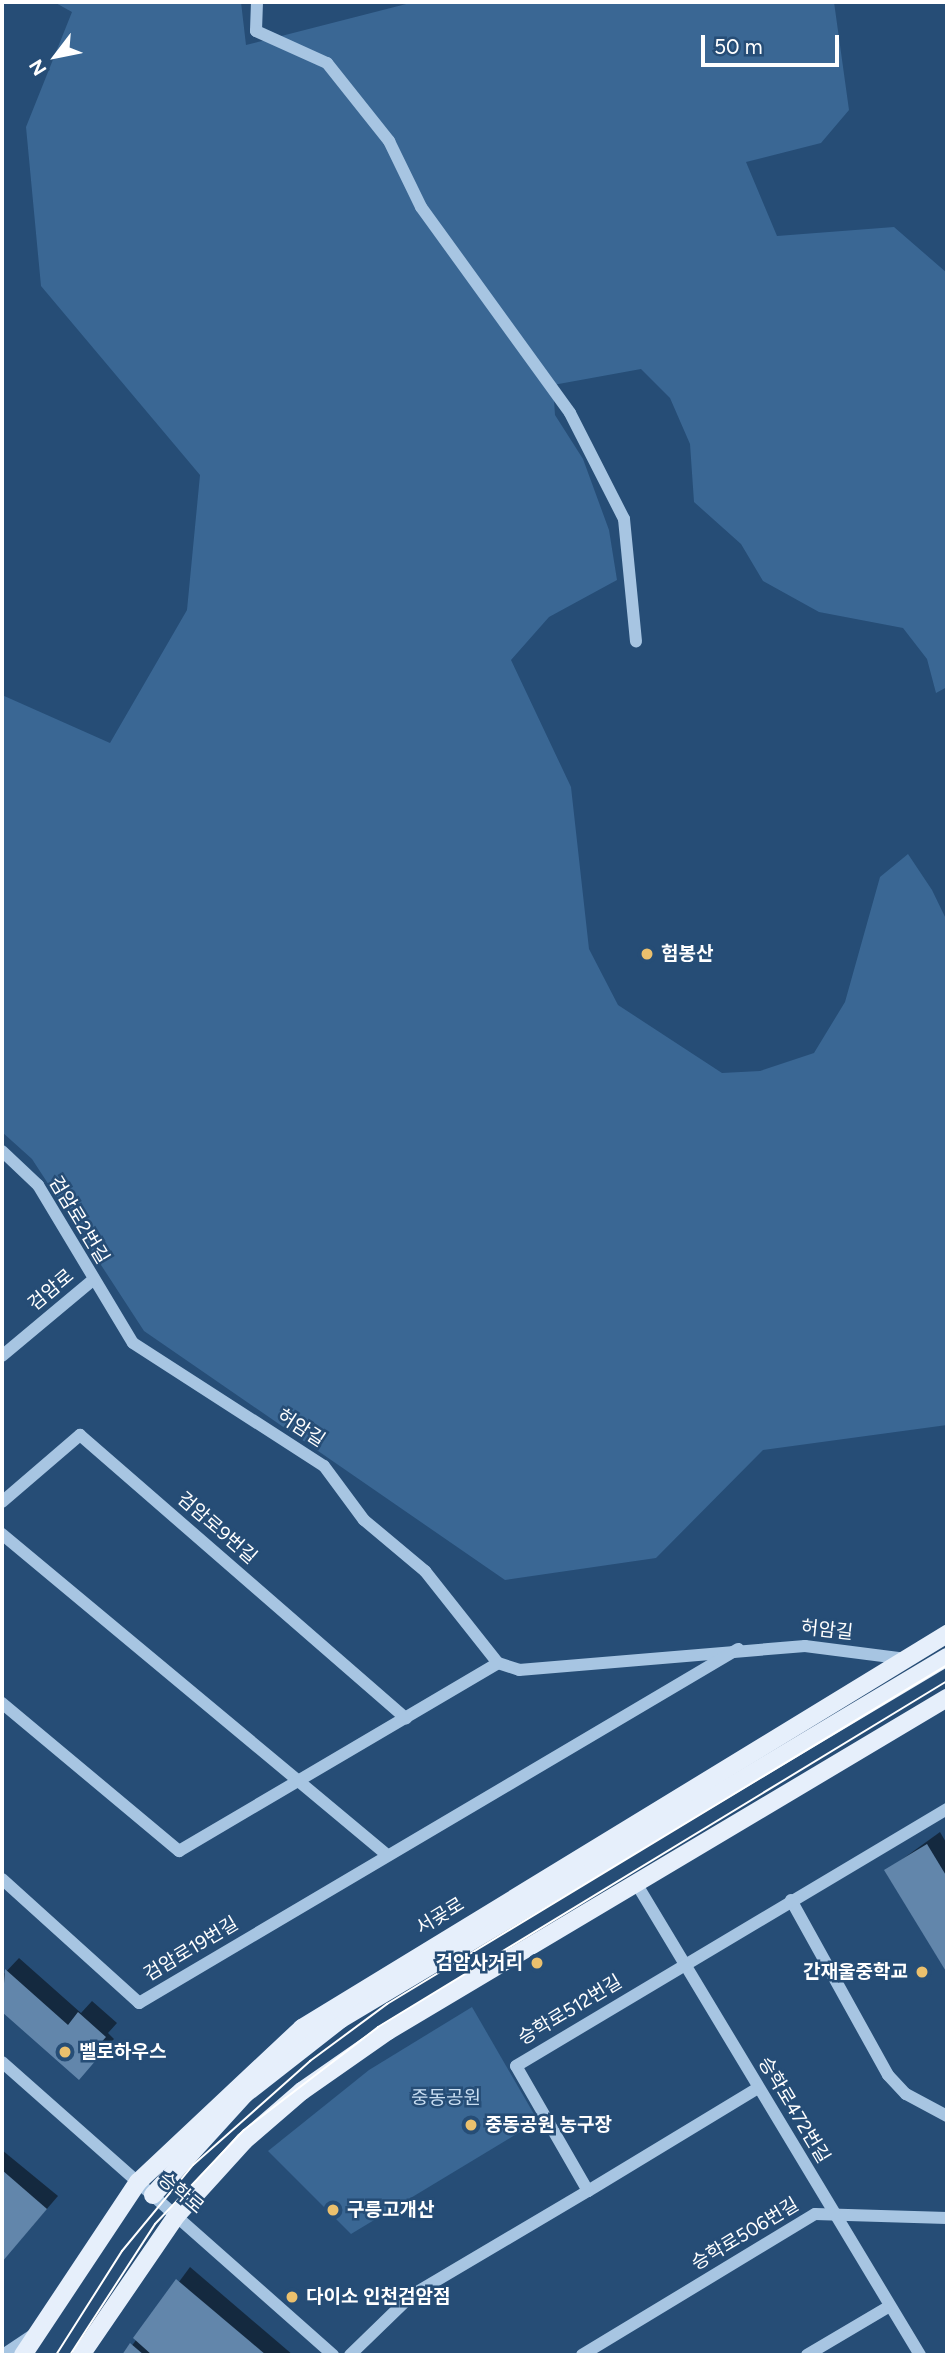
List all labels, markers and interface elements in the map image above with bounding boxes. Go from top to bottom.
north arrow [21,21,91,91]
scale bar [704,21,842,65]
text: 50 m [714,34,763,59]
text: N [24,55,51,80]
place label: 험봉산 [661,943,713,965]
marker: 험봉산 [639,946,655,962]
street label: 검암로2번길 [44,1172,114,1268]
street label: 검암로 [24,1264,78,1316]
street label: 허암길 [273,1404,329,1452]
street label: 검암로9번길 [172,1487,262,1569]
street label: 허암길 [800,1616,854,1644]
street label: 서곶로 [412,1893,468,1939]
street label: 검암로19번길 [140,1912,242,1986]
place label: 검암사거리 [436,1952,523,1974]
marker: 검암사거리 [529,1955,545,1971]
place label: 간재울중학교 [803,1961,908,1983]
marker: 간재울중학교 [914,1964,930,1980]
street label: 승학로512번길 [514,1970,626,2050]
place label: 벨로하우스 [79,2041,166,2063]
marker: 벨로하우스 [57,2044,73,2060]
street label: 승학로472번길 [753,2053,835,2167]
park label: 중동공원 [411,2087,481,2109]
place label: 중동공원 농구장 [485,2114,612,2136]
marker: 중동공원 농구장 [463,2117,479,2133]
street label: 승학로 [154,2167,208,2219]
street label: 승학로506번길 [687,2193,803,2275]
place label: 구릉고개산 [347,2199,434,2221]
marker: 구릉고개산 [325,2202,341,2218]
place label: 다이소 인천검암점 [306,2286,450,2308]
marker: 다이소 인천검암점 [284,2289,300,2305]

